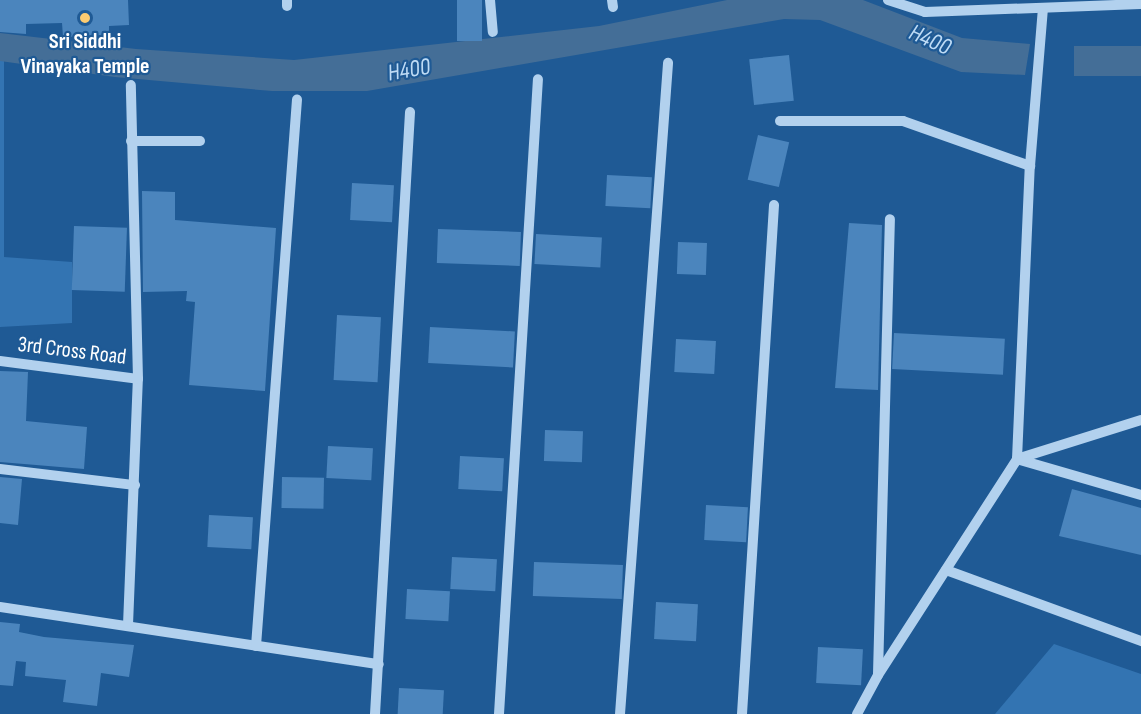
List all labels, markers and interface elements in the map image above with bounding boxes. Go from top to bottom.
marker: Sri Siddhi Vinayaka Temple [78,11,92,25]
water label: H400 [905,18,955,62]
place label: Sri Siddhi Vinayaka Temple [21,28,149,80]
water label: H400 [385,52,433,88]
street label: 3rd Cross Road [16,331,128,371]

